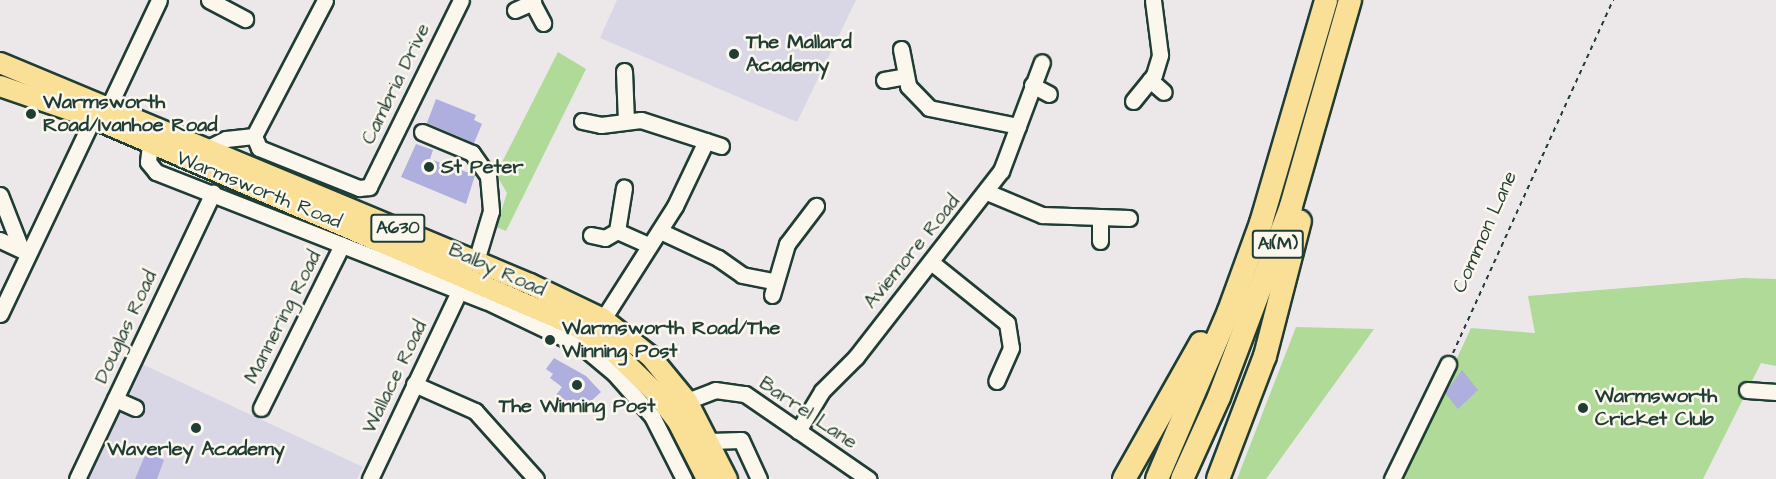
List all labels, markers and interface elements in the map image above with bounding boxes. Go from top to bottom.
street label: Cambria Drive [356,20,436,148]
place label: The Mallard Academy [746,30,852,77]
marker: The Mallard Academy [727,47,741,61]
place label: Warmsworth Road/Ivanhoe Road [43,90,218,137]
marker: Warmsworth Road/Ivanhoe Road [24,107,38,121]
street label: Warmsworth Road [173,146,345,234]
place label: St Peter [441,155,523,179]
marker: St Peter [422,160,436,174]
street label: Common Lane [1447,167,1523,297]
street label: Aviemore Road [859,190,965,314]
road number: A630 [370,213,426,243]
road number: A1(M) [1251,229,1305,259]
street label: Balby Road [445,238,549,302]
street label: Mannering Road [239,247,327,387]
street label: Douglas Road [89,267,163,387]
place label: Warmsworth Road/The Winning Post [562,316,780,363]
street label: Wallace Road [357,317,433,437]
marker: Warmsworth Road/The Winning Post [543,333,557,347]
street label: Barrel Lane [754,371,862,455]
marker: The Winning Post [570,378,584,392]
place label: Warmsworth Cricket Club [1595,384,1717,431]
place label: The Winning Post [499,394,655,418]
marker: Warmsworth Cricket Club [1576,401,1590,415]
marker: Waverley Academy [189,421,203,435]
place label: Waverley Academy [107,437,285,461]

